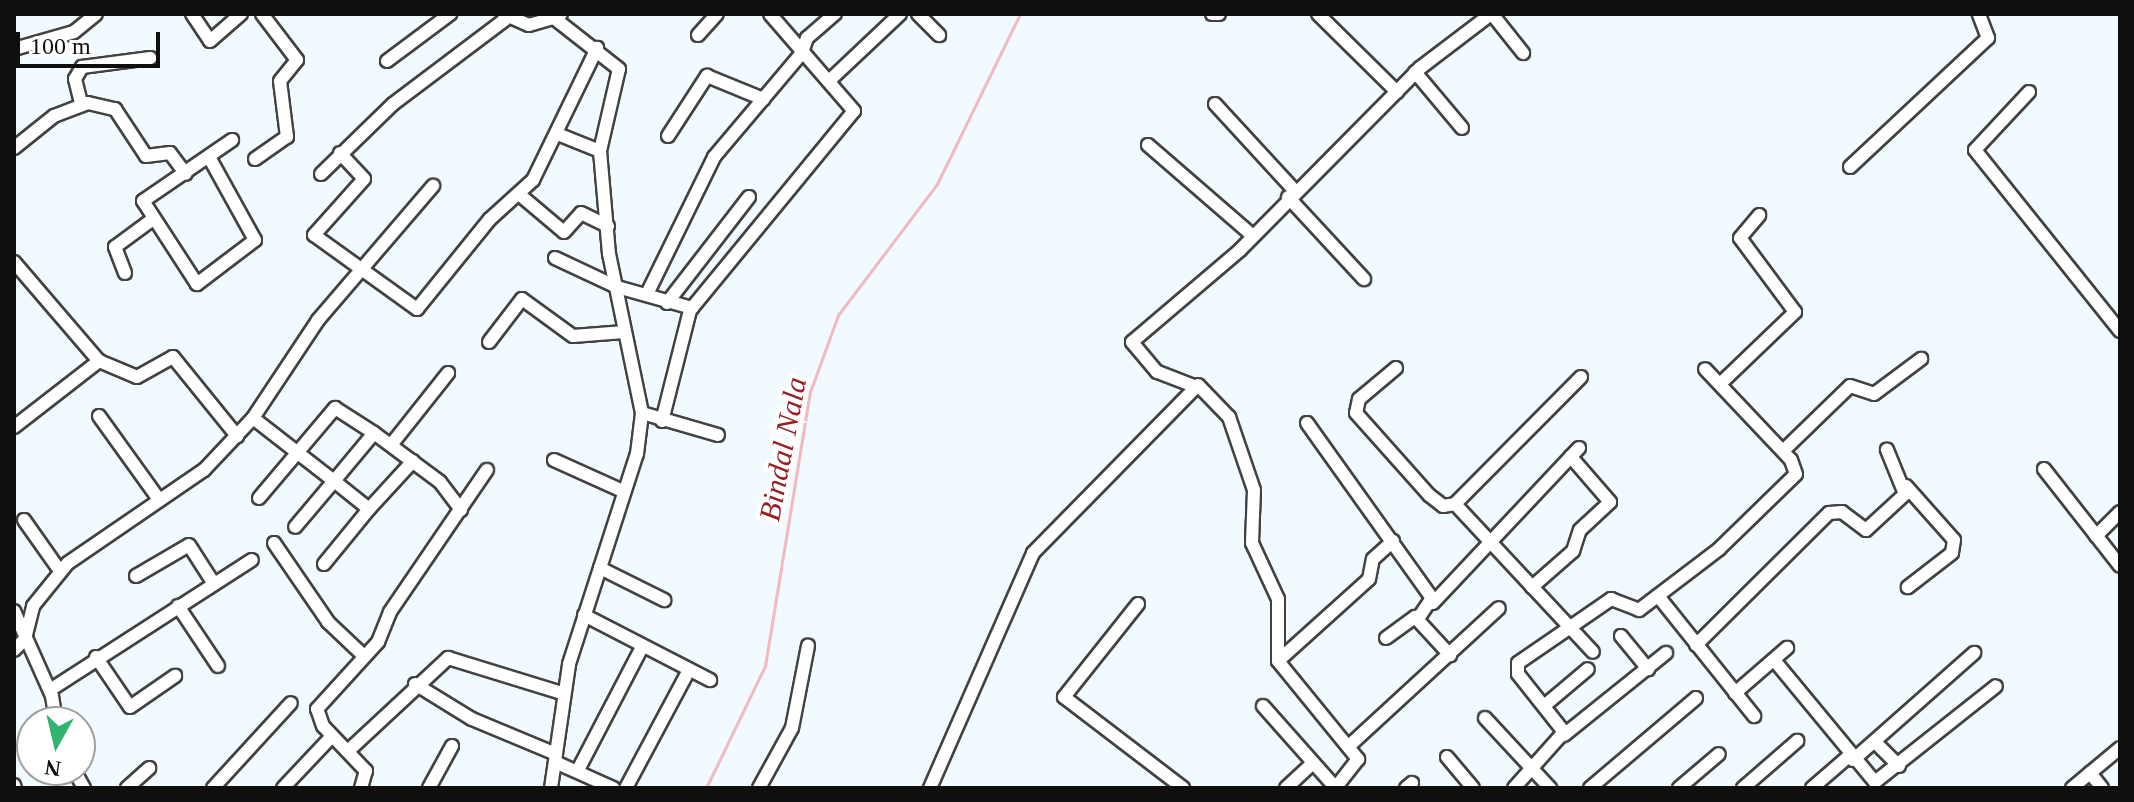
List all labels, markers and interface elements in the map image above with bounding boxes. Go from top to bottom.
scale bar [20,16,164,66]
text: 100 m [30,33,91,59]
water label: Bindal Nala [751,374,815,524]
north arrow [16,706,96,786]
text: N [43,755,62,782]

